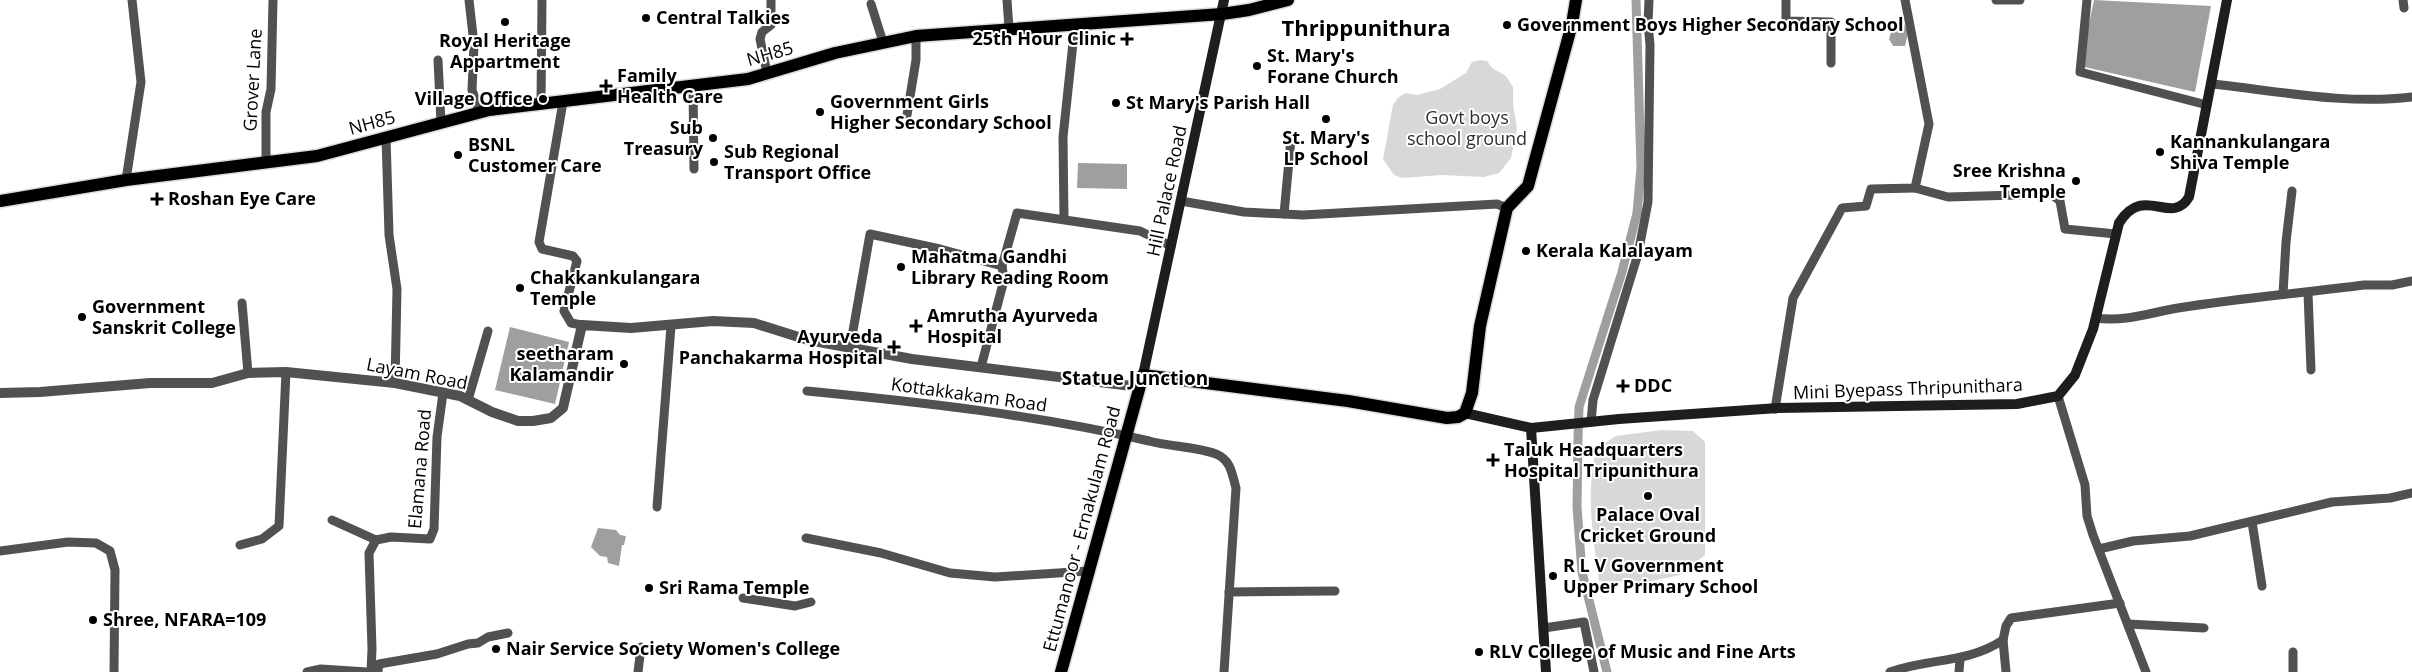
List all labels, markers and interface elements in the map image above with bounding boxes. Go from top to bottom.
place label: Central Talkies [656,5,790,29]
marker: Central Talkies [640,12,652,24]
district label: Thrippunithura [1281,12,1451,42]
place label: Government Boys Higher Secondary School [1517,12,1903,36]
marker: Royal Heritage Appartment [499,16,511,28]
marker: Government Boys Higher Secondary School [1501,19,1513,31]
place label: 25th Hour Clinic [972,26,1116,50]
street label: Grover Lane [237,28,267,132]
place label: Royal Heritage Appartment [439,28,571,73]
marker: 25th Hour Clinic [1120,32,1134,46]
street label: NH85 [744,35,796,71]
place label: St. Mary's Forane Church [1267,43,1399,88]
marker: St. Mary's Forane Church [1251,60,1263,72]
place label: Family Health Care [617,63,723,108]
marker: Family Health Care [599,79,613,93]
place label: Village Office [415,86,533,110]
place label: Government Girls Higher Secondary School [830,89,1052,134]
place label: St Mary's Parish Hall [1126,90,1310,114]
marker: Village Office [537,93,549,105]
marker: St Mary's Parish Hall [1110,97,1122,109]
street label: NH85 [346,104,398,140]
park label: Govt boys school ground [1407,105,1527,150]
marker: Government Girls Higher Secondary School [814,106,826,118]
marker: St. Mary's LP School [1320,113,1332,125]
place label: Sub Treasury [624,115,704,160]
street label: Hill Palace Road [1140,123,1192,258]
place label: St. Mary's LP School [1282,125,1370,170]
place label: Kannankulangara Shiva Temple [2170,129,2330,174]
place label: BSNL Customer Care [468,132,602,177]
marker: Sub Treasury [707,132,719,144]
place label: Sub Regional Transport Office [724,139,871,184]
marker: Kannankulangara Shiva Temple [2154,146,2166,158]
marker: BSNL Customer Care [452,149,464,161]
marker: Sub Regional Transport Office [708,156,720,168]
place label: Sree Krishna Temple [1953,158,2066,203]
marker: Sree Krishna Temple [2070,175,2082,187]
place label: Roshan Eye Care [168,186,316,210]
marker: Roshan Eye Care [150,192,164,206]
place label: Kerala Kalalayam [1536,238,1693,262]
place label: Mahatma Gandhi Library Reading Room [911,244,1109,289]
marker: Kerala Kalalayam [1520,245,1532,257]
marker: Mahatma Gandhi Library Reading Room [895,261,907,273]
place label: Chakkankulangara Temple [530,265,700,310]
marker: Chakkankulangara Temple [514,282,526,294]
place label: Government Sanskrit College [92,294,236,339]
place label: Amrutha Ayurveda Hospital [927,303,1098,348]
marker: Government Sanskrit College [76,311,88,323]
marker: Amrutha Ayurveda Hospital [909,319,923,333]
place label: Ayurveda Panchakarma Hospital [679,324,883,369]
marker: Ayurveda Panchakarma Hospital [887,340,901,354]
place label: seetharam Kalamandir [509,341,614,386]
street label: Layam Road [364,351,470,395]
marker: seetharam Kalamandir [618,358,630,370]
district label: Statue Junction [1062,365,1208,391]
street label: Kottakkakam Road [890,371,1049,417]
street label: Mini Byepass Thripunithara [1793,372,2023,404]
place label: DDC [1634,373,1672,397]
marker: DDC [1616,379,1630,393]
street label: Ettumanoor - Ernakulam Road [1037,403,1125,654]
street label: Elamana Road [402,408,436,530]
place label: Taluk Headquarters Hospital Tripunithura [1504,437,1699,482]
marker: Taluk Headquarters Hospital Tripunithura [1486,453,1500,467]
marker: Palace Oval Cricket Ground [1642,490,1654,502]
place label: Palace Oval Cricket Ground [1580,502,1716,547]
place label: R L V Government Upper Primary School [1563,553,1758,598]
marker: R L V Government Upper Primary School [1547,570,1559,582]
place label: Sri Rama Temple [659,575,810,599]
marker: Sri Rama Temple [643,582,655,594]
place label: Shree, NFARA=109 [103,607,266,631]
marker: Shree, NFARA=109 [87,614,99,626]
place label: Nair Service Society Women's College [506,636,840,660]
place label: RLV College of Music and Fine Arts [1489,639,1796,663]
marker: Nair Service Society Women's College [490,643,502,655]
marker: RLV College of Music and Fine Arts [1473,646,1485,658]

